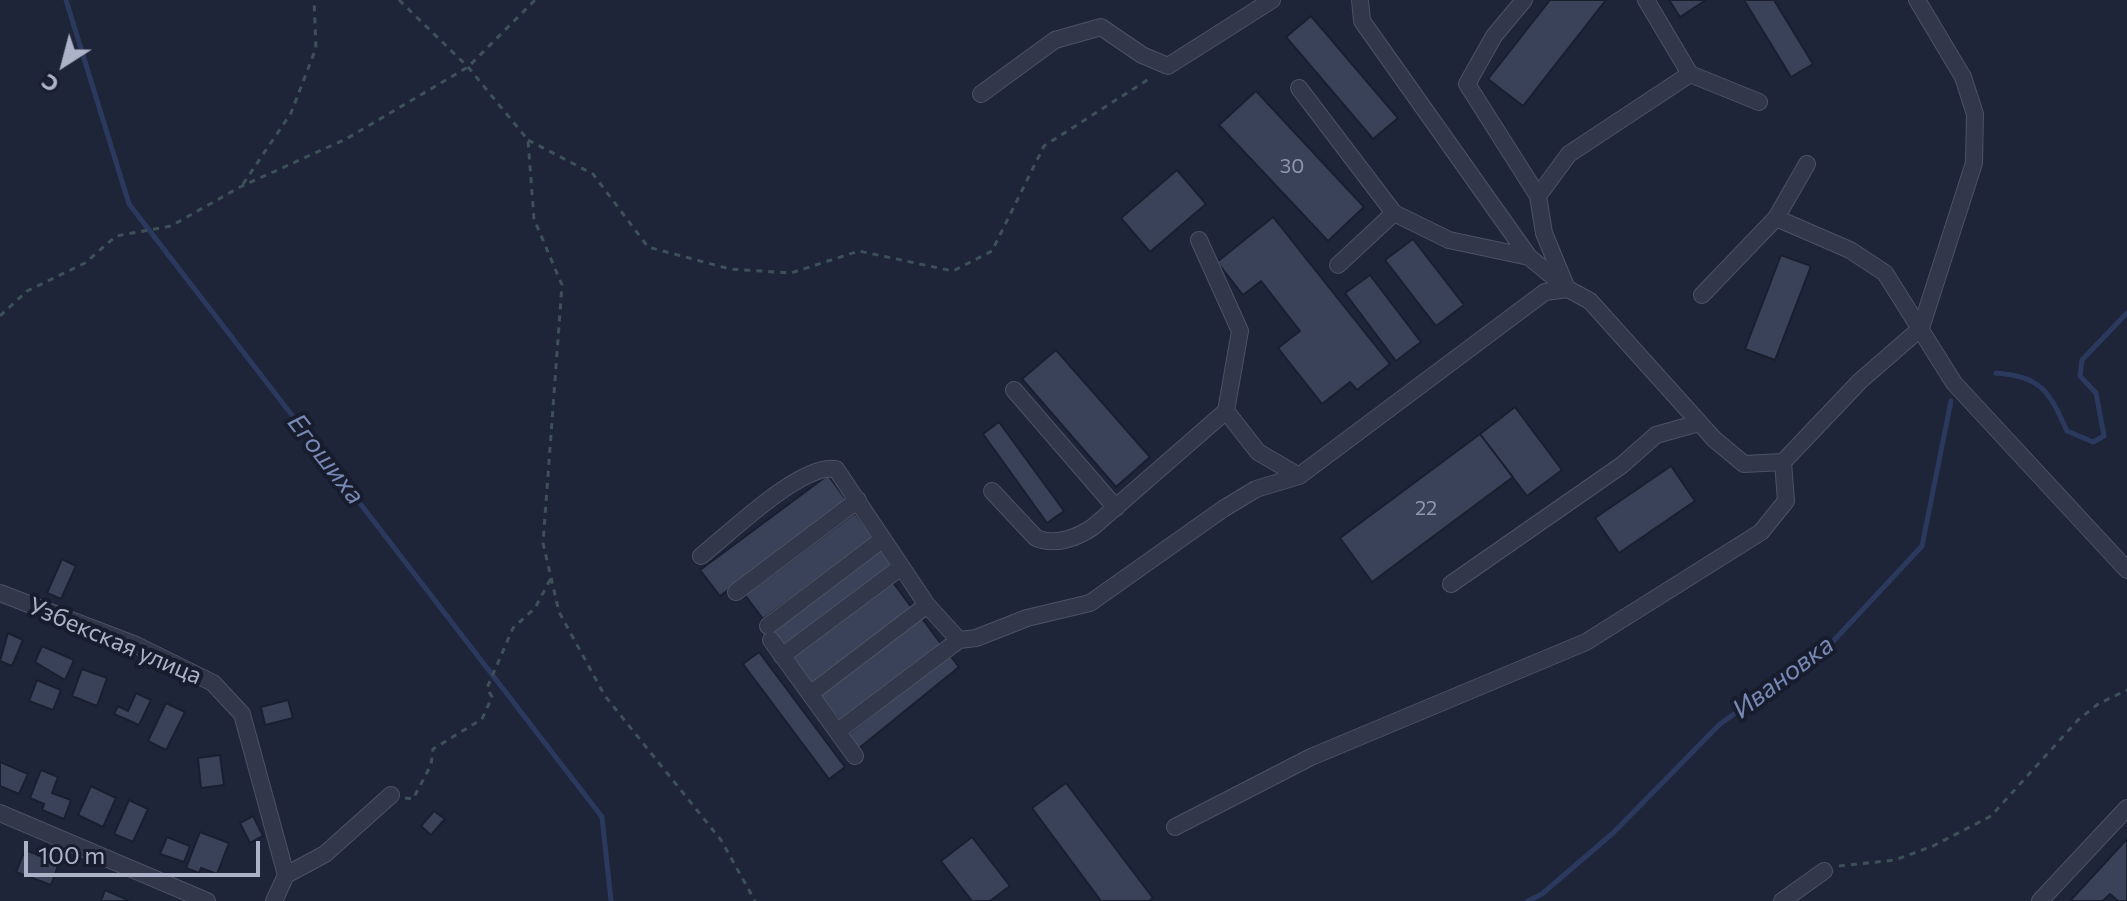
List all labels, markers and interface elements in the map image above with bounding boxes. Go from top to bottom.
north arrow [24,24,104,104]
text: С [36,68,64,99]
house number: 30 [1280,154,1304,178]
water label: Егошиха [281,408,371,510]
house number: 22 [1415,496,1437,520]
street label: Узбекская улица [24,591,206,691]
water label: Ивановка [1726,629,1840,725]
scale bar [28,825,264,875]
text: 100 m [38,840,105,869]

